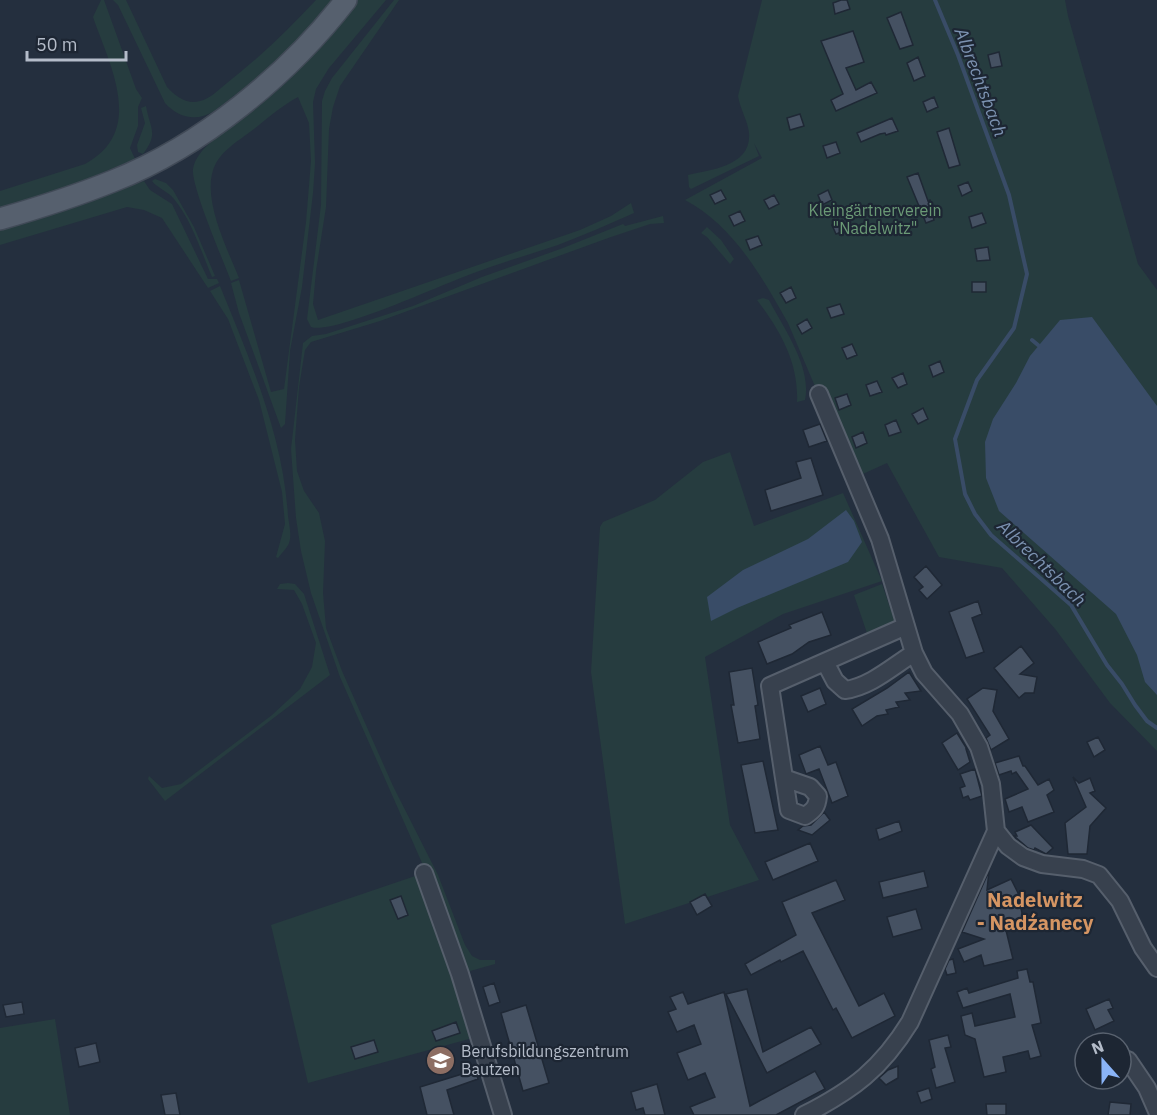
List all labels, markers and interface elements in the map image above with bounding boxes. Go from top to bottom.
water label: Albrechtsbach [949,23,1012,140]
scale bar [27,24,126,62]
text: 50 m [36,33,78,56]
park label: Kleingärtnerverein "Nadelwitz" [809,200,941,238]
water label: Albrechtsbach [992,514,1091,611]
district label: Nadelwitz - Nadźanecy [977,886,1094,936]
north arrow [1073,1031,1133,1091]
text: N [1089,1036,1107,1058]
place label: Berufsbildungszentrum Bautzen [461,1041,629,1079]
school or university icon: Berufsbildungszentrum Bautzen [424,1044,456,1076]

